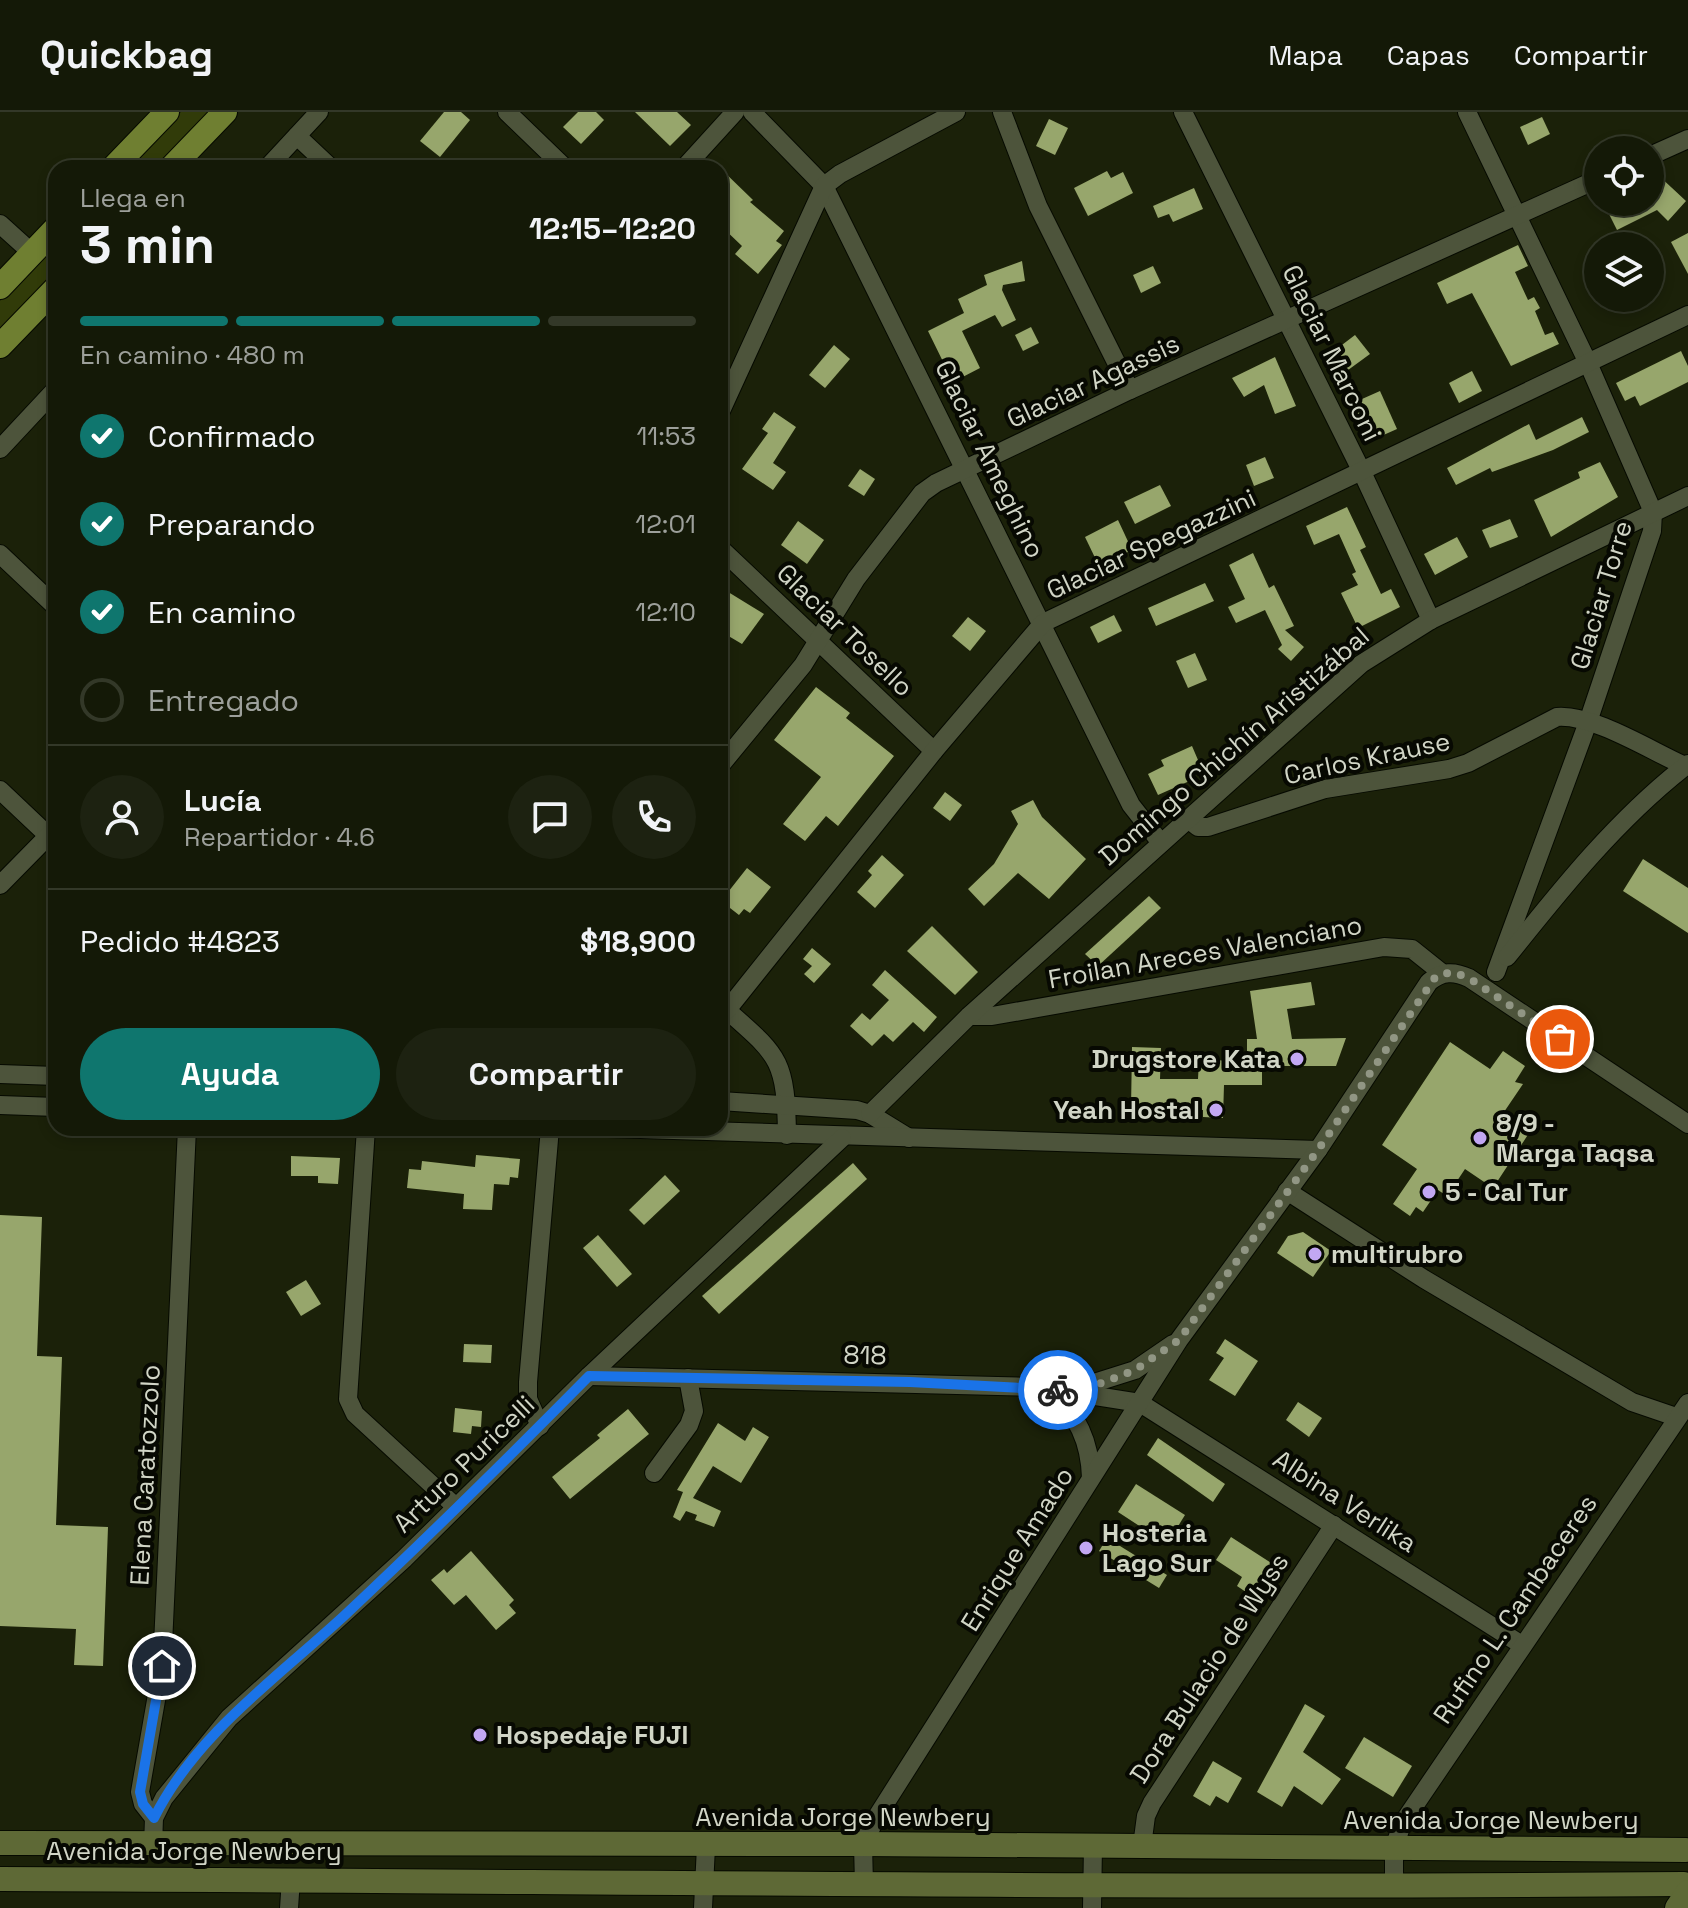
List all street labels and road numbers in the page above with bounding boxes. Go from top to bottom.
street label: Glaciar Marconi [1275,259,1389,447]
street label: Glaciar Agassis [1001,326,1185,436]
street label: Glaciar Ameghino [927,354,1053,564]
street label: Glaciar Spegazzini [1041,481,1261,607]
street label: Glaciar Torre [1562,516,1640,674]
street label: Glaciar Tosello [769,556,921,704]
street label: Domingo Chichín Aristizábal [1092,619,1376,873]
street label: Carlos Krause [1281,724,1453,792]
street label: Froilan Areces Valenciano [1045,908,1365,996]
street label: 818 [843,1338,887,1372]
street label: Elena Caratozzolo [122,1364,168,1586]
street label: Arturo Puricelli [386,1388,542,1540]
street label: Albina Verlika [1267,1442,1423,1560]
street label: Enrique Amado [953,1461,1081,1637]
street label: Rufino L. Cambaceres [1426,1488,1604,1730]
street label: Dora Bulacio de Wyss [1122,1547,1296,1789]
street label: Avenida Jorge Newbery [695,1800,991,1834]
street label: Avenida Jorge Newbery [1343,1803,1639,1837]
street label: Avenida Jorge Newbery [46,1834,342,1868]

